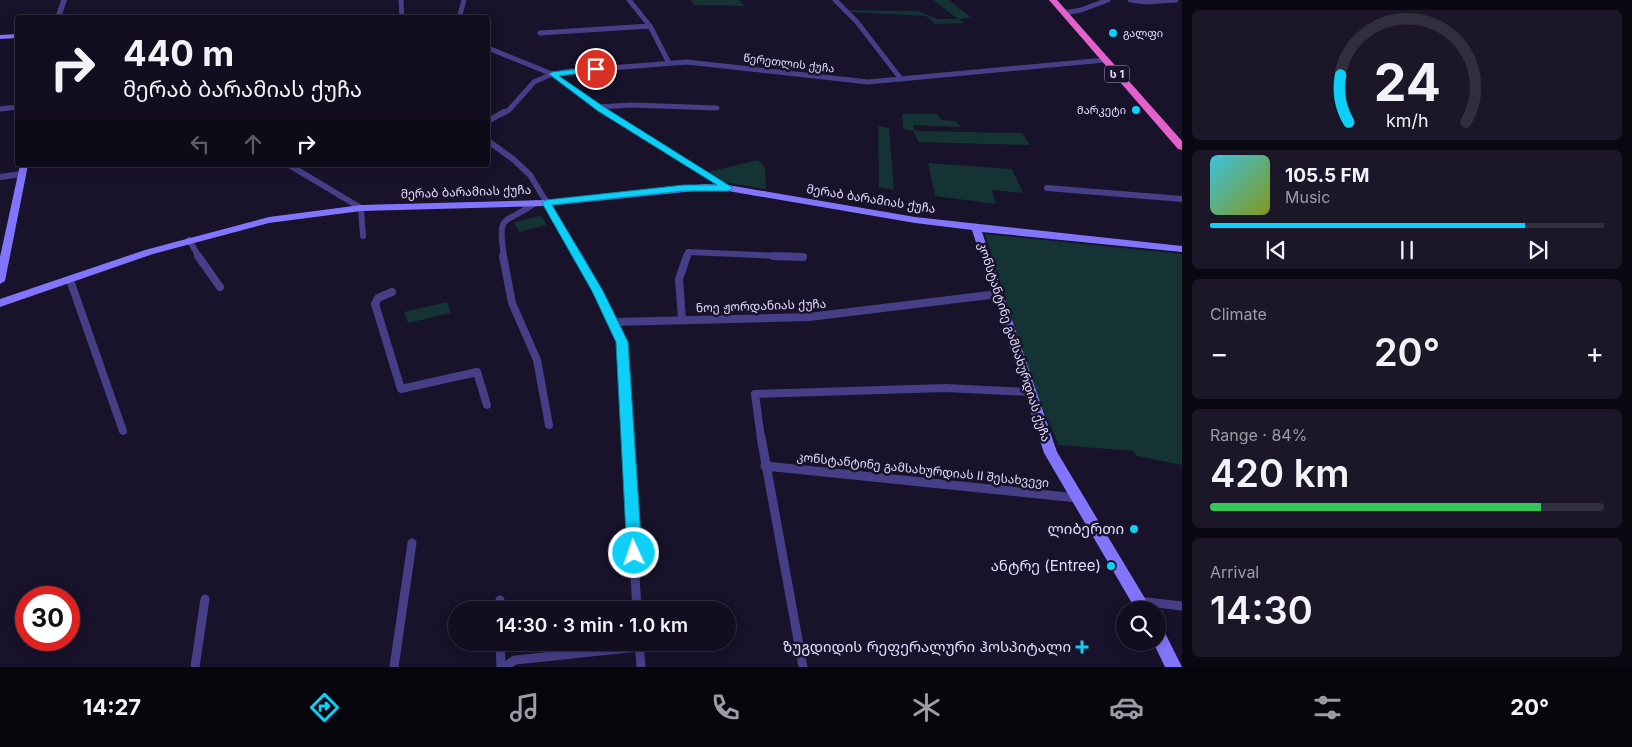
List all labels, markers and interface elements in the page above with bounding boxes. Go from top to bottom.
place label: გალფი [1123,26,1163,40]
marker: გალფი [1107,27,1119,39]
text: 440 m [123,32,234,74]
icon: right [40,35,105,100]
pin [575,48,617,90]
street label: წერეთლის ქუჩა [743,50,835,76]
text: 24 [1373,51,1441,114]
icon: arrive [582,55,610,83]
road number: ს 1 [1104,66,1130,82]
text: მერაბ ბარამიას ქუჩა [123,76,362,102]
place label: მარკეტი [1077,103,1126,117]
marker: მარკეტი [1130,104,1142,116]
text: km/h [1386,110,1428,131]
icon: left [186,130,214,158]
icon: ahead [239,130,267,158]
icon: right [292,130,320,158]
text: 105.5 FM [1285,164,1369,187]
street label: მერაბ ბარამიას ქუჩა [805,181,937,216]
street label: მერაბ ბარამიას ქუჩა [401,182,531,201]
text: Music [1285,187,1330,207]
icon: previous [1262,236,1290,264]
icon: pause [1393,236,1421,264]
icon: next [1524,236,1552,264]
street label: კონსტანტინე გამსახურდიას ქუჩა [974,240,1054,444]
street label: ნოე ჟორდანიას ქუჩა [696,296,826,316]
text: Climate [1210,304,1267,324]
text: 20° [1374,329,1440,375]
text: − [1210,336,1229,370]
text: + [1585,336,1604,370]
text: Range · 84% [1210,425,1307,445]
street label: კონსტანტინე გამსახურდიას II შესახვევი [796,449,1050,491]
text: 420 km [1210,450,1349,496]
place label: ლიბერთი [1047,519,1124,538]
marker: ლიბერთი [1128,523,1140,535]
position arrow [607,526,659,578]
place label: ანტრე (Entree) [991,556,1101,575]
marker: ანტრე (Entree) [1105,560,1117,572]
text: Arrival [1210,562,1259,582]
speed limit sign: 30 [15,586,80,651]
text: 14:30 [1210,587,1313,633]
map controls [1116,601,1166,651]
button: search [1116,601,1166,651]
text: 14:30 · 3 min · 1.0 km [496,614,688,637]
place label: ზუგდიდის რეფერალური ჰოსპიტალი [783,637,1071,656]
marker: ზუგდიდის რეფერალური ჰოსპიტალი [1075,640,1089,654]
icon: directions [307,690,342,725]
icon: music [507,690,542,725]
icon: phone [708,690,743,725]
icon: climate [909,690,944,725]
icon: car [1109,690,1144,725]
icon: filters [1310,690,1345,725]
text: 14:27 [83,694,141,720]
text: 20° [1510,694,1549,720]

